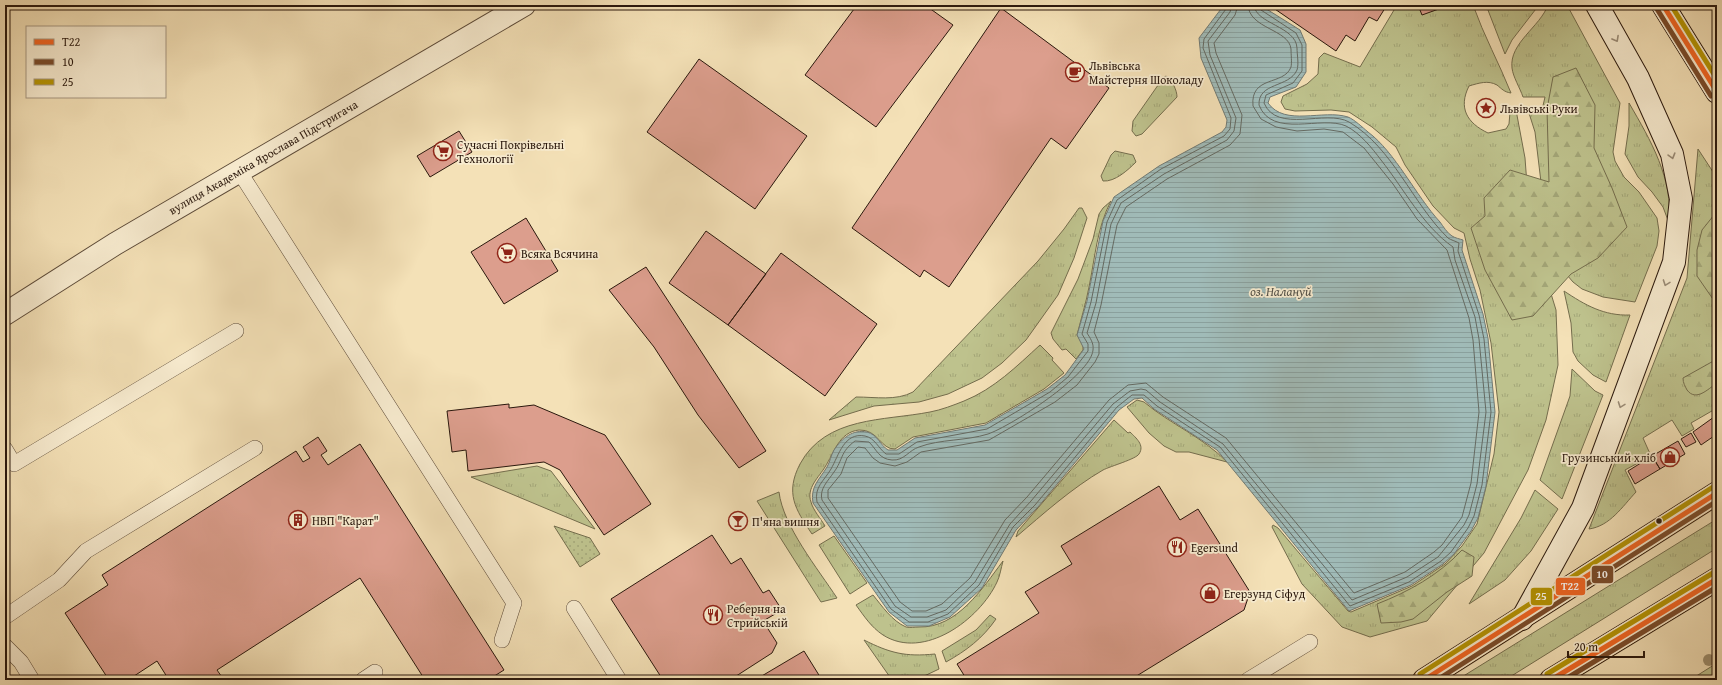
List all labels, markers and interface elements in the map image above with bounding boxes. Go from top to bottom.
legend [26,26,166,98]
text: Т22 [62,33,81,50]
one-way arrow [1611,35,1618,42]
text: 10 [62,53,74,70]
place label: Львівська Майстерня Шоколаду [1089,57,1204,88]
cafe icon: Львівська Майстерня Шоколаду [1064,61,1086,83]
text: 25 [62,73,74,90]
street label: вулиця Академіка Ярослава Підстригача [165,95,361,218]
place icon: Львівські Руки [1475,97,1497,119]
place label: Львівські Руки [1500,100,1578,117]
place label: Сучасні Покрівельні Технології [457,136,565,167]
supermarket icon: Сучасні Покрівельні Технології [432,140,454,162]
one-way arrow [1667,152,1676,159]
supermarket icon: Всяка Всячина [496,242,518,264]
place label: Всяка Всячина [521,245,599,262]
one-way arrow [1662,280,1670,287]
water label: оз. Налануй [1250,282,1312,301]
one-way arrow [1617,402,1626,409]
shop icon: Грузинський хліб [1659,446,1681,468]
place label: Грузинський хліб [1562,449,1656,466]
building icon: НВП "Карат" [287,509,309,531]
bar icon: П'яна вишня [727,510,749,532]
place label: НВП "Карат" [312,512,379,529]
place label: П'яна вишня [752,513,819,530]
unlabelled marker [1654,516,1664,526]
restaurant icon: Egersund [1166,536,1188,558]
place label: Egersund [1191,539,1239,556]
line badge: 10 [1591,565,1614,584]
text: 10 [1596,566,1608,582]
line badge: Т22 [1555,577,1586,596]
text: Т22 [1561,578,1579,594]
shop icon: Егерзунд Сіфуд [1199,582,1221,604]
place label: Егерзунд Сіфуд [1224,585,1306,602]
line badge: 25 [1530,587,1553,606]
text: 25 [1535,588,1547,604]
place label: Реберня на Стрийській [727,600,788,631]
restaurant icon: Реберня на Стрийській [702,604,724,626]
scale bar [1568,633,1644,659]
text: 20 m [1574,638,1598,655]

